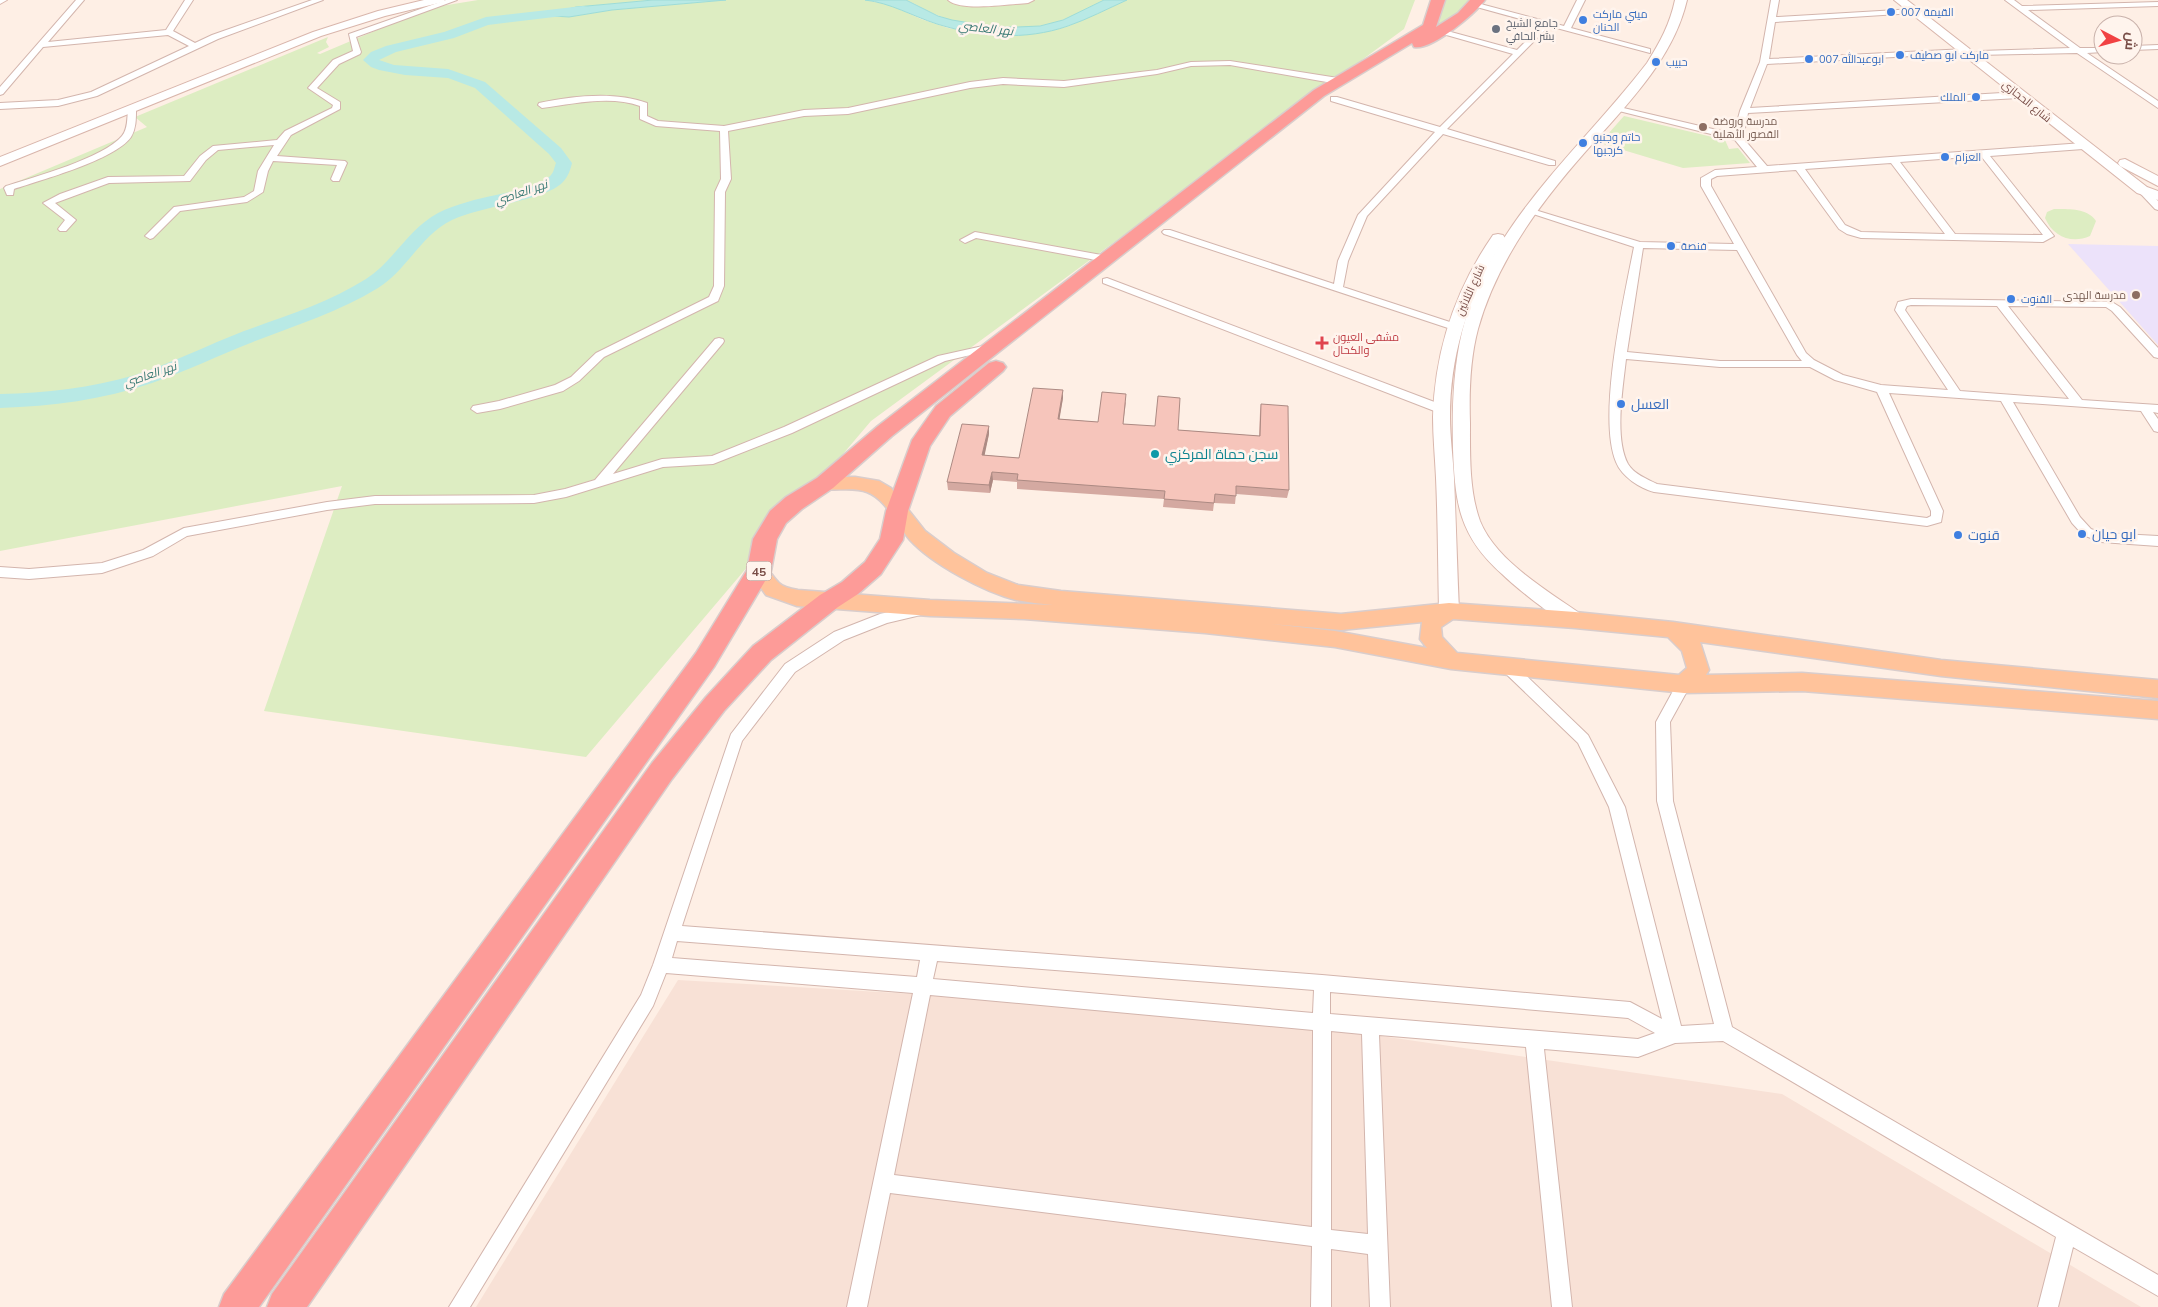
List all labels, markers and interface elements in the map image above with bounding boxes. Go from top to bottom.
place label: القيمة 007 [1901,5,1954,19]
marker: القيمة 007 [1885,6,1897,18]
place label: ميني ماركت الحنان [1593,7,1647,34]
marker: ميني ماركت الحنان [1577,14,1589,26]
north arrow [2093,15,2143,65]
place label: جامع الشيخ بشر الحافي [1506,16,1558,45]
water label: نهر العاصي [958,18,1016,40]
marker: جامع الشيخ بشر الحافي [1490,23,1502,35]
text: ش [2121,31,2141,51]
place label: ماركت ابو صطيف [1910,48,1989,62]
marker: ماركت ابو صطيف [1894,49,1906,61]
place label: ابوعبدالله 007 [1819,51,1884,66]
marker: ابوعبدالله 007 [1803,53,1815,65]
place label: حبيب [1666,55,1688,69]
marker: حبيب [1650,56,1662,68]
street label: شارع الحجازي [1998,77,2054,127]
place label: الملك [1940,90,1966,104]
marker: الملك [1970,91,1982,103]
place label: مدرسة وروضة القصور الأهلية [1713,114,1779,141]
marker: مدرسة وروضة القصور الأهلية [1697,121,1709,133]
place label: حاتم وجنبو كرجبها [1593,130,1640,157]
marker: حاتم وجنبو كرجبها [1577,137,1589,149]
place label: العزام [1955,150,1981,165]
marker: العزام [1939,151,1951,163]
water label: نهر العاصي [493,175,552,210]
place label: فنصة [1681,239,1707,253]
marker: فنصة [1665,240,1677,252]
street label: شارع الثلاثين [1452,262,1488,318]
place label: مدرسة الهدى [2063,288,2126,302]
marker: مدرسة الهدى [2130,289,2142,301]
place label: القنوت [2021,292,2052,306]
marker: القنوت [2005,293,2017,305]
place label: مشفى العيون والكحال [1333,330,1399,357]
marker: مشفى العيون والكحال [1315,336,1329,350]
water label: نهر العاصي [122,357,181,392]
place label: العسل [1631,395,1669,413]
marker: العسل [1615,398,1627,410]
place label: سجن حماة المركزي [1165,445,1278,466]
marker: سجن حماة المركزي [1149,448,1161,460]
place label: ابو حيان [2092,525,2137,543]
place label: قنوت [1968,526,2000,544]
marker: ابو حيان [2076,528,2088,540]
marker: قنوت [1952,529,1964,541]
road number: 45 [746,562,772,580]

